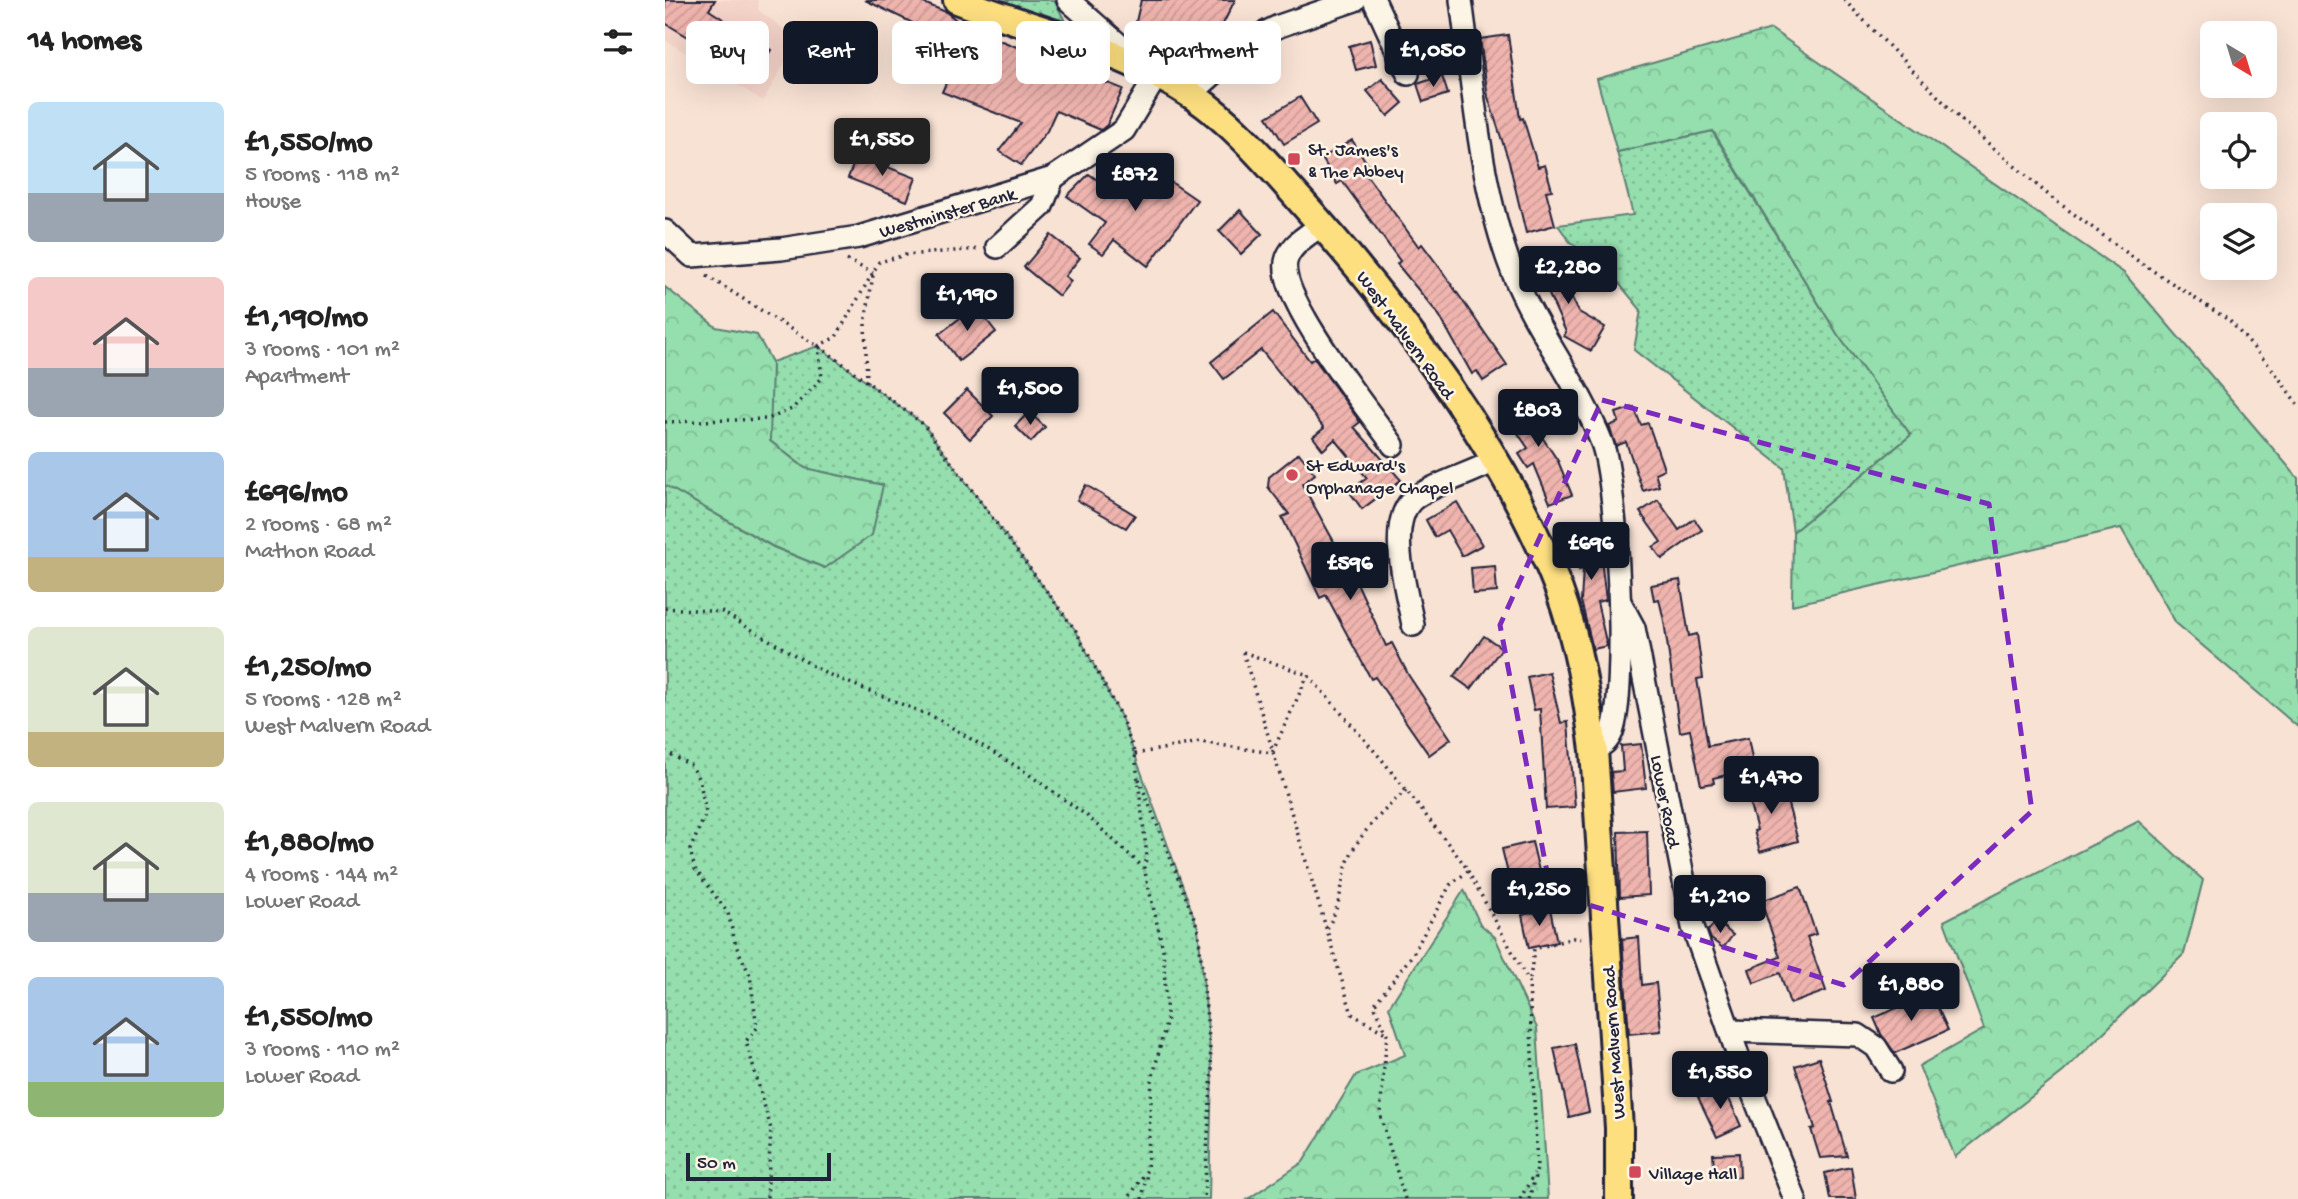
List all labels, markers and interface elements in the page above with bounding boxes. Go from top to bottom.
chip: Buy [686,21,769,84]
chip: Rent [783,21,878,84]
chip: Filters [892,21,1002,84]
chip: New [1016,21,1110,84]
chip: Apartment [1124,21,1281,84]
north arrow [2200,21,2277,98]
map controls [2200,21,2277,280]
icon: filters [599,23,637,61]
text: 14 homes [28,25,141,60]
pin: £1,050 [1376,29,1490,89]
text: £1,050 [1401,38,1465,65]
button: locate [2200,112,2277,189]
pin: £1,550 [825,118,939,178]
text: £1,550/mo [245,127,373,162]
text: £1,550 [850,127,914,154]
icon: home [84,130,168,214]
place label: St. James's & The Abbey [1308,140,1404,185]
marker: St. James's & The Abbey [1286,151,1302,167]
pin: £872 [1094,154,1176,213]
text: 5 rooms · 118 m² [245,162,400,189]
text: £872 [1112,162,1158,189]
street label: Westminster Bank [877,183,1020,245]
text: House [245,189,301,216]
button: layers [2200,203,2277,280]
pin: £2,280 [1511,246,1625,306]
text: £2,280 [1535,255,1601,282]
street label: West Malvern Road [1350,267,1460,406]
pin: £1,190 [910,274,1024,333]
text: £1,190 [937,282,997,309]
text: £1,190/mo [245,302,368,337]
icon: home [84,305,168,389]
text: 3 rooms · 101 m² [245,337,400,364]
text: Apartment [245,364,349,391]
pin: £1,500 [973,368,1087,427]
text: £1,500 [998,376,1062,403]
pin: £803 [1497,390,1579,449]
text: £803 [1514,398,1562,425]
place label: St Edward's Orphanage Chapel [1306,456,1453,501]
marker: St Edward's Orphanage Chapel [1284,467,1300,483]
text: £696/mo [245,477,348,512]
icon: home [84,480,168,564]
text: 2 rooms · 68 m² [245,512,392,539]
pin: £696 [1550,522,1632,582]
text: £696 [1568,531,1614,558]
text: Mathon Road [245,539,374,566]
pin: £596 [1309,542,1391,602]
text: £596 [1327,551,1373,578]
text: £1,250/mo [245,652,371,687]
icon: home [84,655,168,739]
text: 5 rooms · 128 m² [245,687,402,714]
text: West Malvern Road [245,714,430,741]
street label: Lower Road [1643,753,1684,852]
pin: £1,470 [1714,756,1828,816]
text: £1,470 [1740,765,1802,792]
text: £1,880/mo [245,827,374,862]
icon: home [84,830,168,914]
text: 4 rooms · 144 m² [245,862,398,889]
pin: £1,250 [1482,869,1596,928]
pin: £1,210 [1663,876,1777,935]
text: £1,250 [1507,877,1571,904]
text: £1,210 [1690,884,1750,911]
text: Lower Road [245,889,359,916]
street label: West Malvern Road [1599,964,1632,1120]
pin: £1,880 [1854,964,1968,1023]
text: £1,880 [1879,972,1943,999]
text: £1,550/mo [245,1002,373,1037]
icon: home [84,1005,168,1089]
text: 3 rooms · 110 m² [245,1037,400,1064]
pin: £1,550 [1663,1052,1777,1111]
text: £1,550 [1688,1060,1752,1087]
text: Lower Road [245,1064,359,1091]
scale bar [686,1150,831,1182]
text: 50 m [697,1153,736,1176]
marker: Village Hall [1627,1164,1643,1180]
place label: Village Hall [1648,1164,1737,1187]

